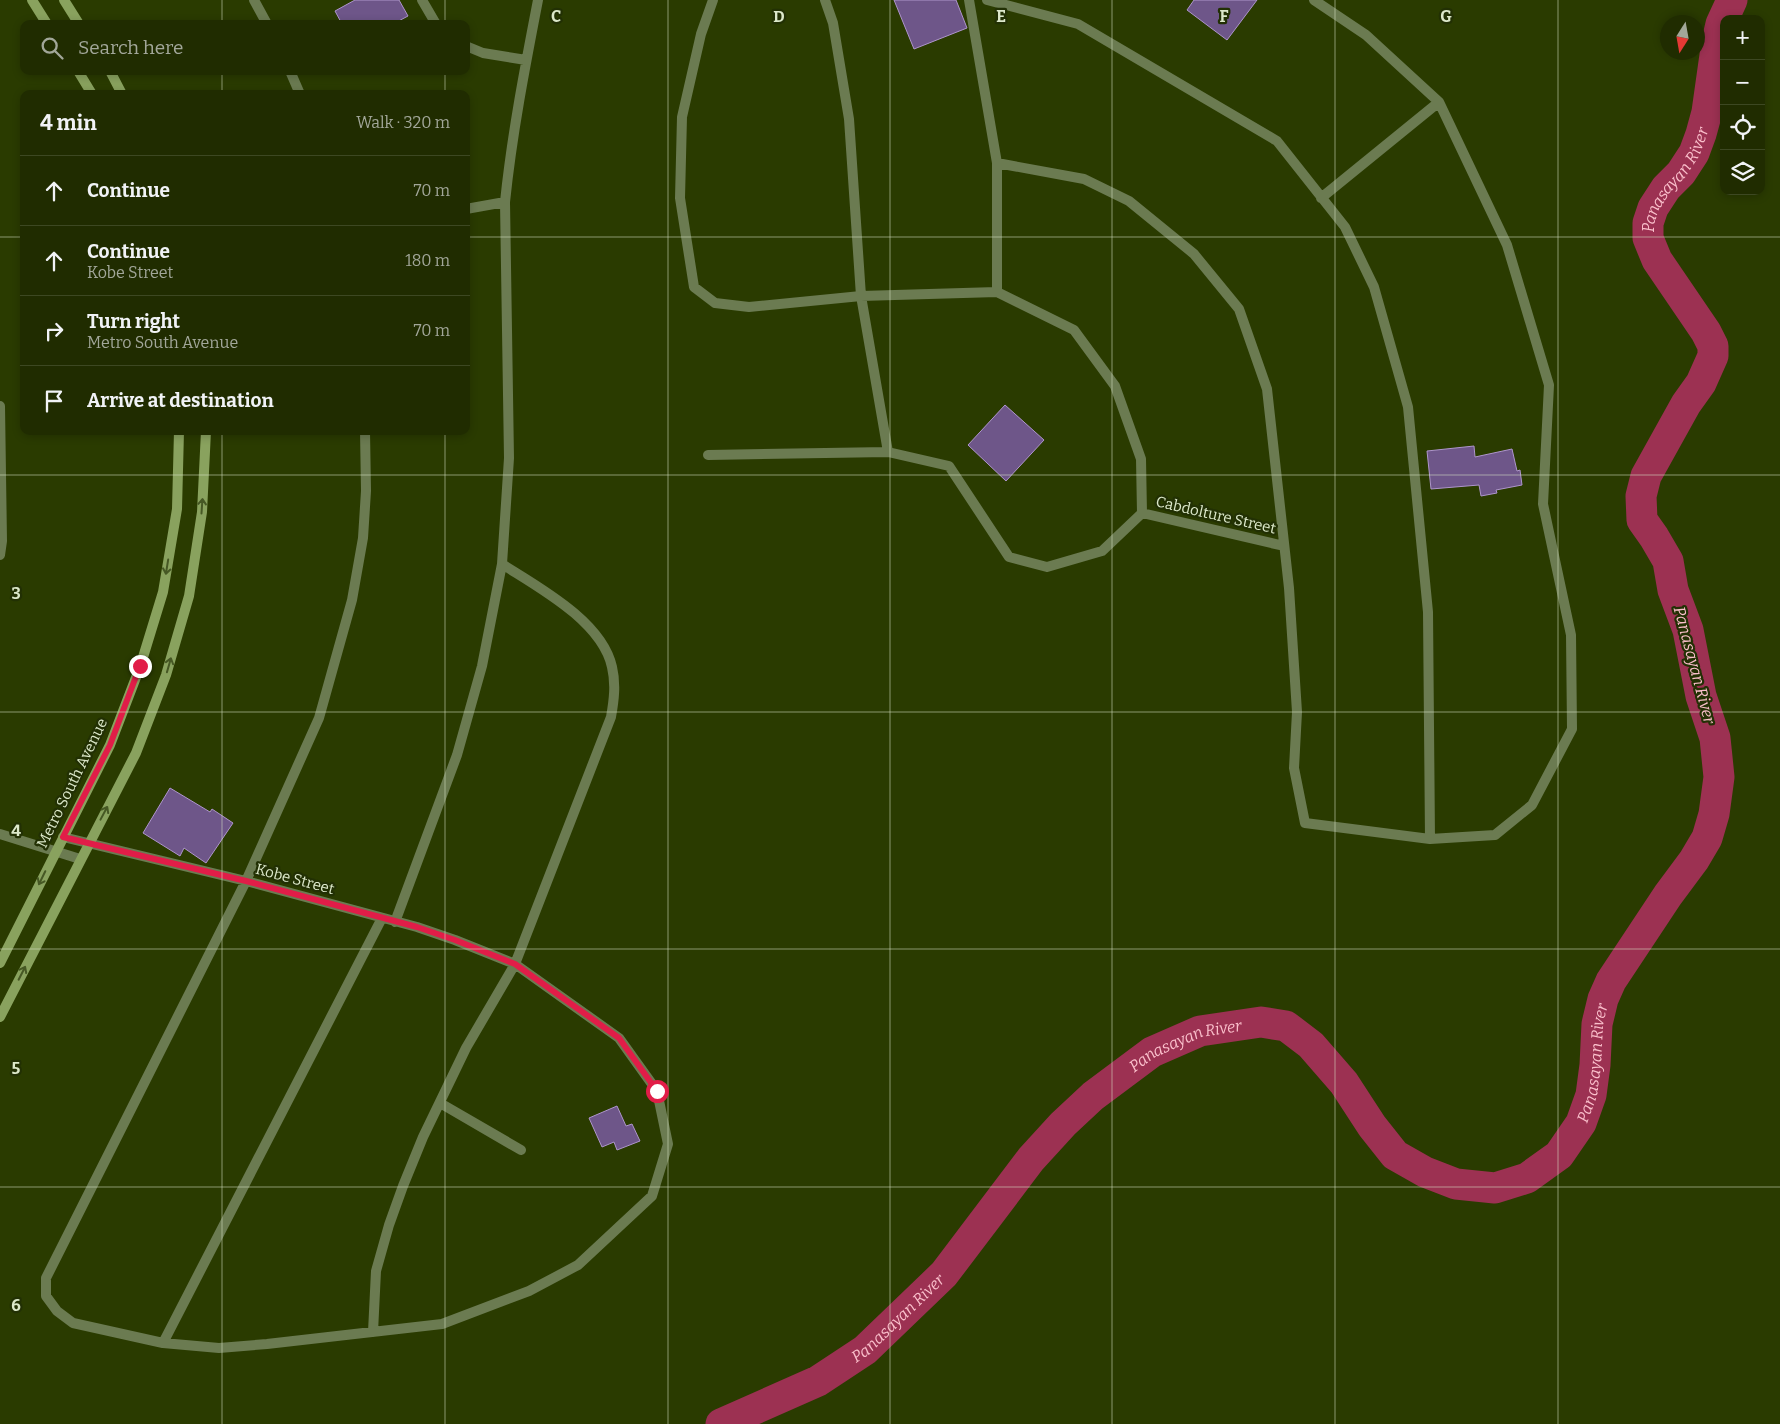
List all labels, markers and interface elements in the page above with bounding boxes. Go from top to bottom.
text: C [551,7,561,26]
text: D [773,7,785,26]
text: E [996,7,1006,26]
text: F [1220,7,1229,26]
text: G [1440,7,1452,26]
north arrow [1660,15,1705,60]
map controls [1720,15,1765,195]
button: + [1720,15,1765,60]
search box [20,20,470,75]
icon: search [38,34,66,62]
text: Search here [78,36,183,59]
button: − [1720,60,1765,105]
button: locate [1720,105,1765,150]
text: 4 min [40,110,97,136]
text: Walk · 320 m [356,113,450,132]
water label: Panasayan River [1639,124,1713,232]
button: layers [1720,150,1765,195]
icon: ahead [40,177,68,205]
text: Continue [87,179,170,202]
text: 70 m [414,181,450,200]
text: Continue [87,240,170,263]
icon: ahead [40,247,68,275]
text: 180 m [405,251,450,270]
text: Kobe Street [87,263,173,282]
text: Turn right [87,310,180,333]
icon: right [40,317,68,345]
text: 70 m [414,321,450,340]
text: Metro South Avenue [87,333,238,352]
icon: arrive [40,387,68,415]
text: Arrive at destination [87,389,274,412]
street label: Cabdolture Street [1154,492,1278,538]
one-way arrow [198,498,207,514]
one-way arrow [162,558,172,574]
text: 3 [11,584,21,603]
water label: Panasayan River [1670,604,1720,727]
route end [129,655,152,678]
one-way arrow [164,657,174,673]
street label: Metro South Avenue [33,715,111,851]
one-way arrow [99,806,109,821]
text: 4 [11,821,21,840]
street label: Kobe Street [254,860,337,898]
one-way arrow [37,871,47,886]
one-way arrow [17,966,27,981]
water label: Panasayan River [1573,1000,1612,1125]
water label: Panasayan River [1125,1016,1244,1076]
text: 5 [12,1059,21,1078]
route start [646,1080,669,1103]
water label: Panasayan River [848,1269,949,1366]
text: 6 [11,1296,21,1315]

